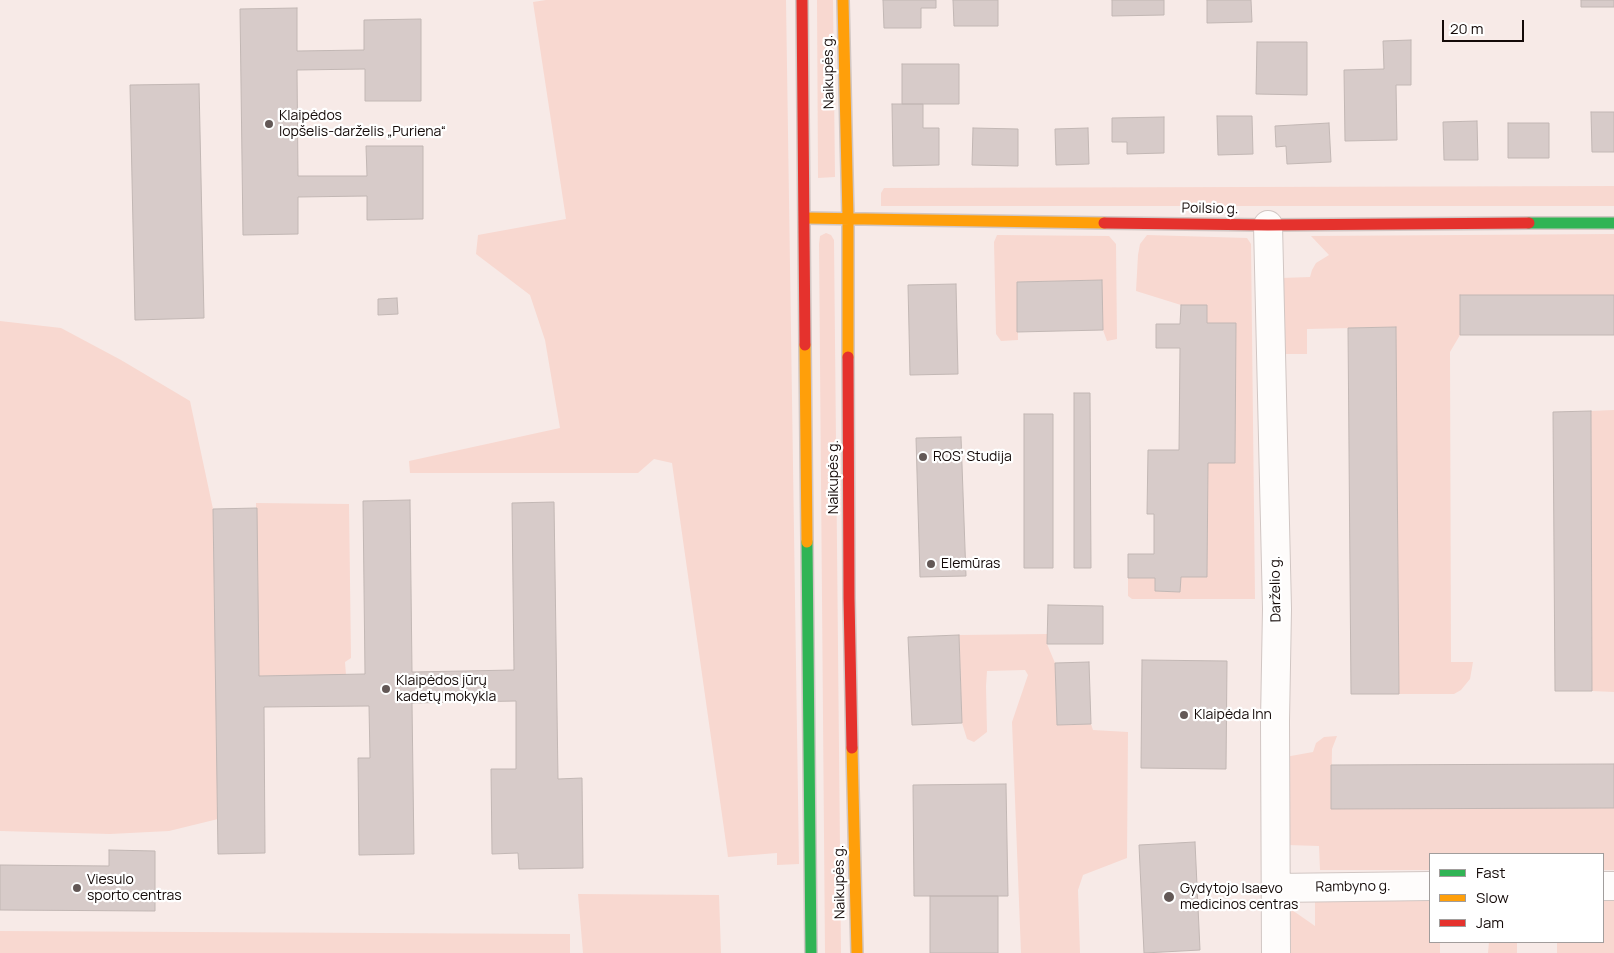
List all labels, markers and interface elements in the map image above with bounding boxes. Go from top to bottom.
scale bar [1444,10,1526,42]
text: 20 m [1450,18,1483,39]
street label: Naikupės g. [820,35,838,109]
place label: Klaipėdos lopšelis-darželis „Puriena“ [279,108,446,140]
marker: Klaipėdos lopšelis-darželis „Puriena“ [263,118,275,130]
street label: Poilsio g. [1181,200,1239,218]
street label: Naikupės g. [826,440,842,514]
place label: ROS’ Studija [933,449,1012,465]
marker: ROS’ Studija [917,451,929,463]
place label: Elemūras [941,556,1000,572]
street label: Darželio g. [1267,556,1285,622]
marker: Elemūras [925,558,937,570]
place label: Klaipėdos jūrų kadetų mokykla [396,673,496,706]
marker: Klaipėdos jūrų kadetų mokykla [380,683,392,695]
place label: Klaipėda Inn [1194,707,1272,723]
marker: Klaipėda Inn [1178,709,1190,721]
street label: Naikupės g. [831,845,849,919]
legend [1429,853,1604,943]
text: Fast [1476,862,1505,883]
place label: Viesulo sporto centras [87,872,182,904]
street label: Rambyno g. [1315,878,1391,896]
place label: Gydytojo Isaevo medicinos centras [1180,881,1298,914]
marker: Viesulo sporto centras [71,882,83,894]
text: Slow [1476,887,1509,908]
marker: Gydytojo Isaevo medicinos centras [1162,890,1176,904]
text: Jam [1476,912,1504,933]

